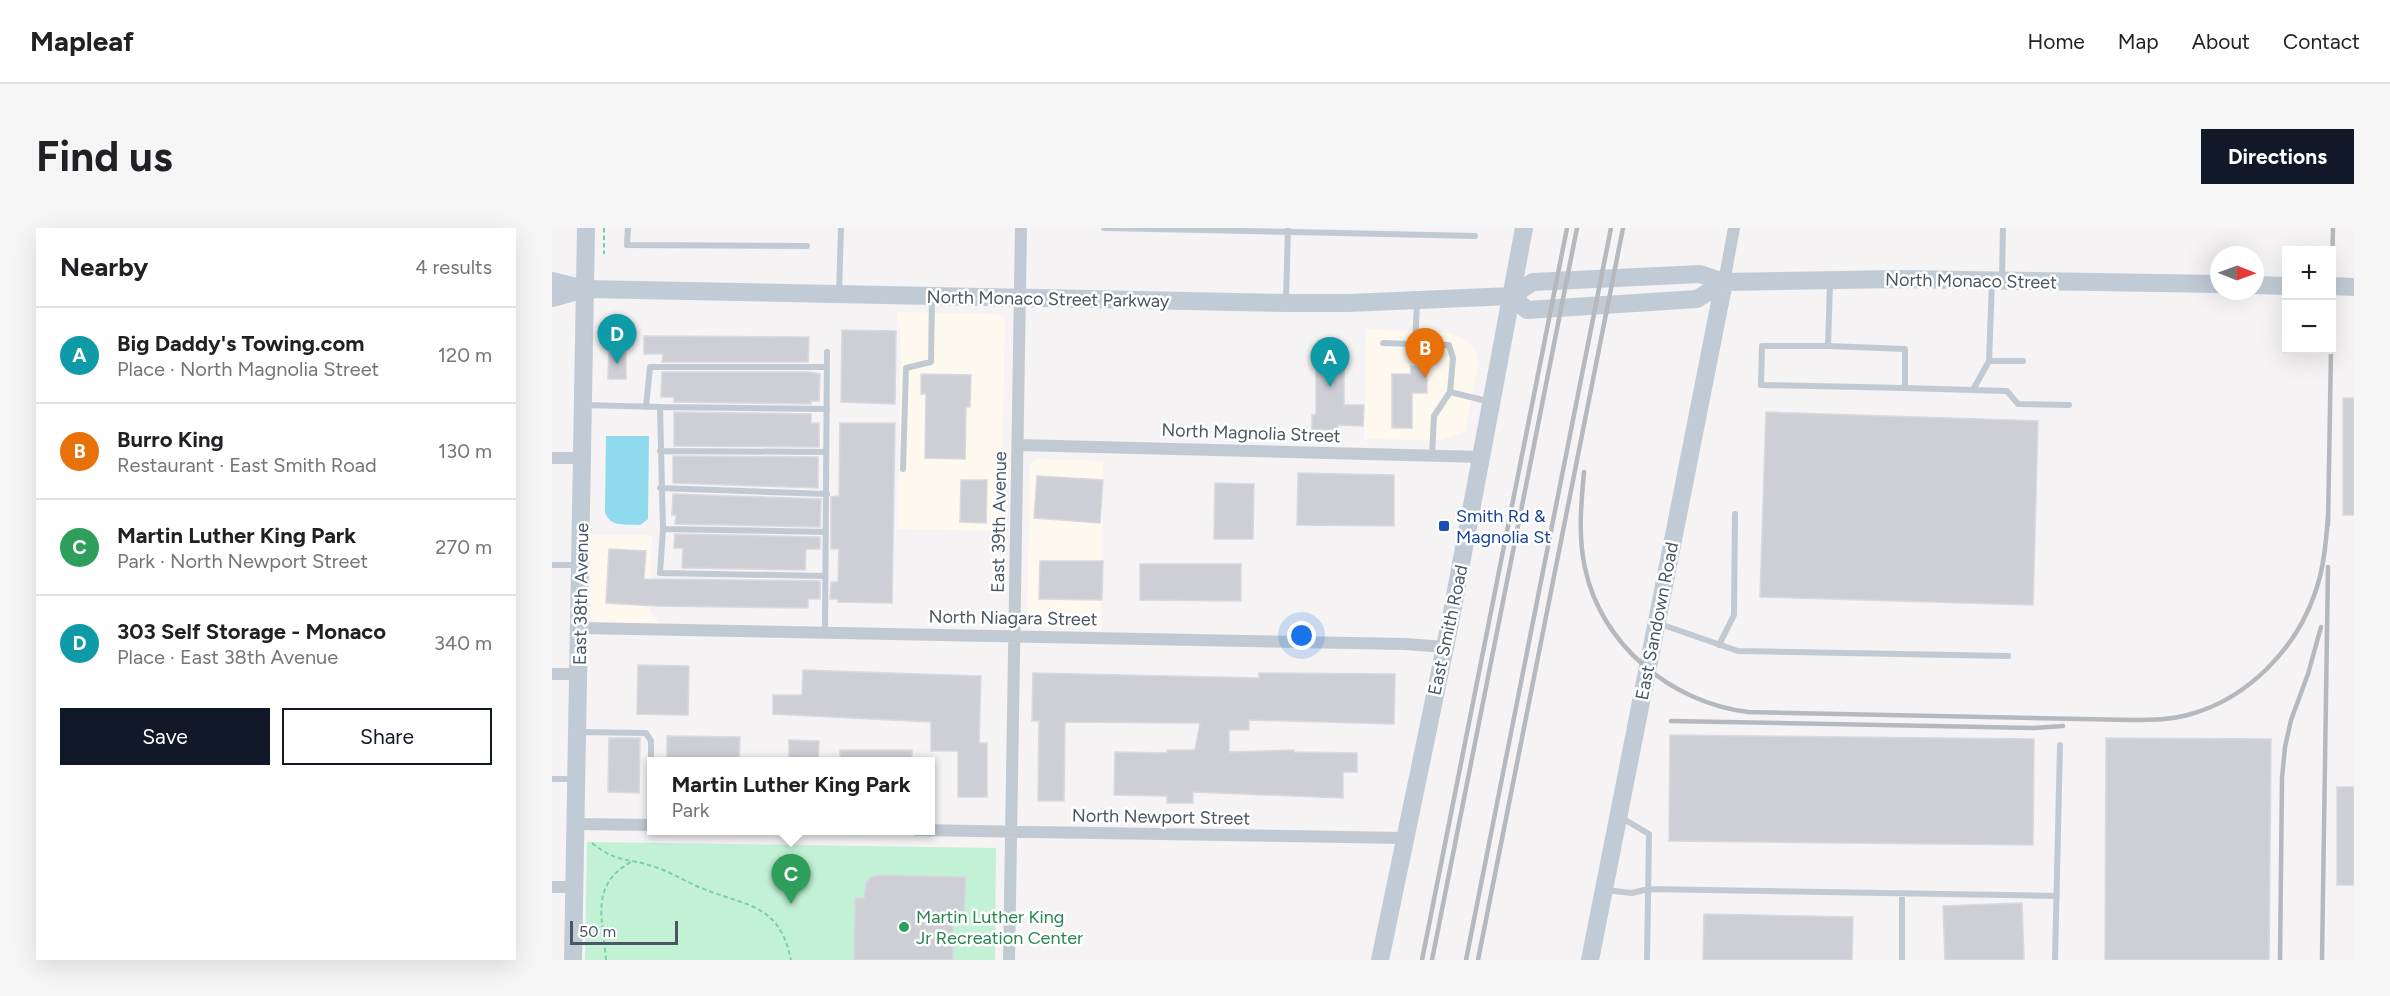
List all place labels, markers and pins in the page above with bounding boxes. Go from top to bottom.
pin: D [598,314,636,364]
pin: B [1406,328,1444,378]
pin: A [1310,338,1350,387]
place label: Smith Rd & Magnolia St [1456,505,1551,548]
marker: Smith Rd & Magnolia St [1437,519,1451,533]
pin: C [772,854,810,904]
place label: Martin Luther King Jr Recreation Center [916,906,1083,949]
marker: Martin Luther King Jr Recreation Center [897,920,911,934]

